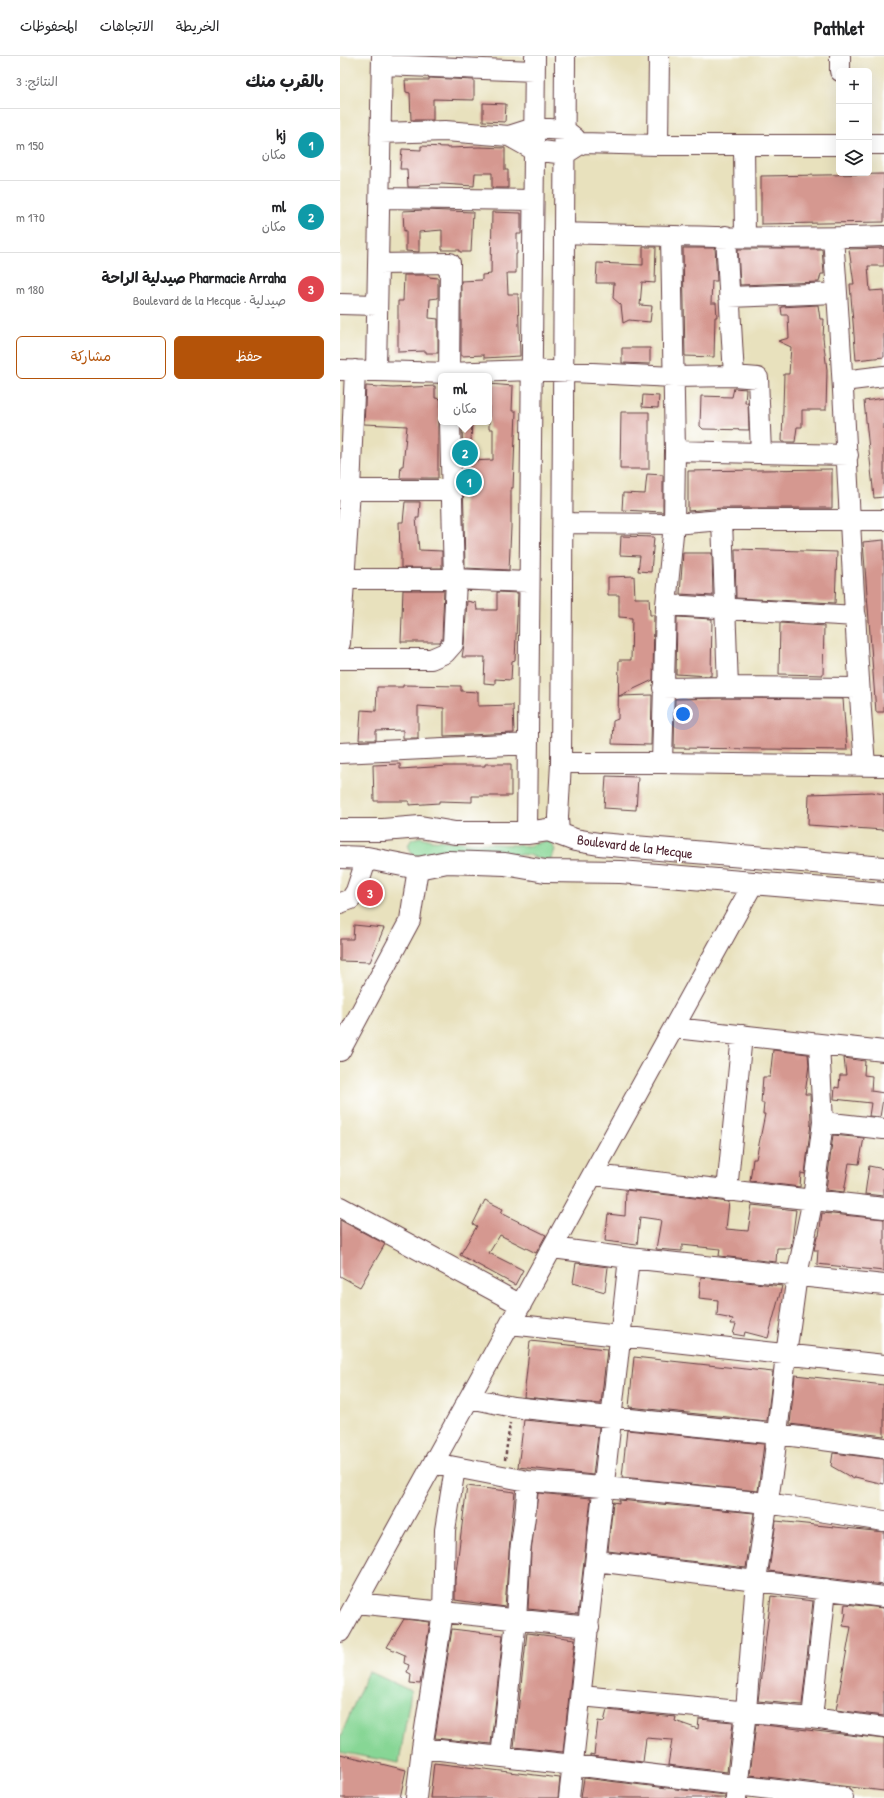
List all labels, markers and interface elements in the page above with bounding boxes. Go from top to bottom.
text: Pathlet [814,15,864,41]
text: المحفوظات [20,16,78,35]
text: الاتجاهات [100,16,154,35]
text: الخريطة [176,16,219,35]
map controls [836,68,872,176]
button: + [836,68,872,104]
text: بالقرب منك [246,69,324,92]
text: النتائج: 3 [16,72,58,90]
button: − [836,104,872,140]
text: kj [276,124,286,145]
text: 150 m [16,136,44,154]
text: 1 [309,136,313,154]
button: layers [836,140,872,176]
text: مكان [262,145,286,163]
text: ml [272,196,286,217]
text: 170 m [16,208,45,226]
text: 2 [308,208,314,226]
text: مكان [262,217,286,235]
text: Pharmacie Arraha صيدلية الراحة [101,267,286,288]
text: 180 m [16,280,44,298]
text: 3 [308,280,314,298]
text: صيدلية · Boulevard de la Mecque [133,291,286,309]
button: مشاركة [16,336,166,379]
button: حفظ [174,336,324,379]
popup [438,373,492,425]
text: ml [453,378,467,399]
text: مكان [453,399,477,417]
pin: 2 [452,438,478,468]
pin: 1 [456,467,482,497]
your location [673,704,693,724]
street label: Boulevard de la Mecque [576,829,694,864]
pin: 3 [357,878,383,908]

